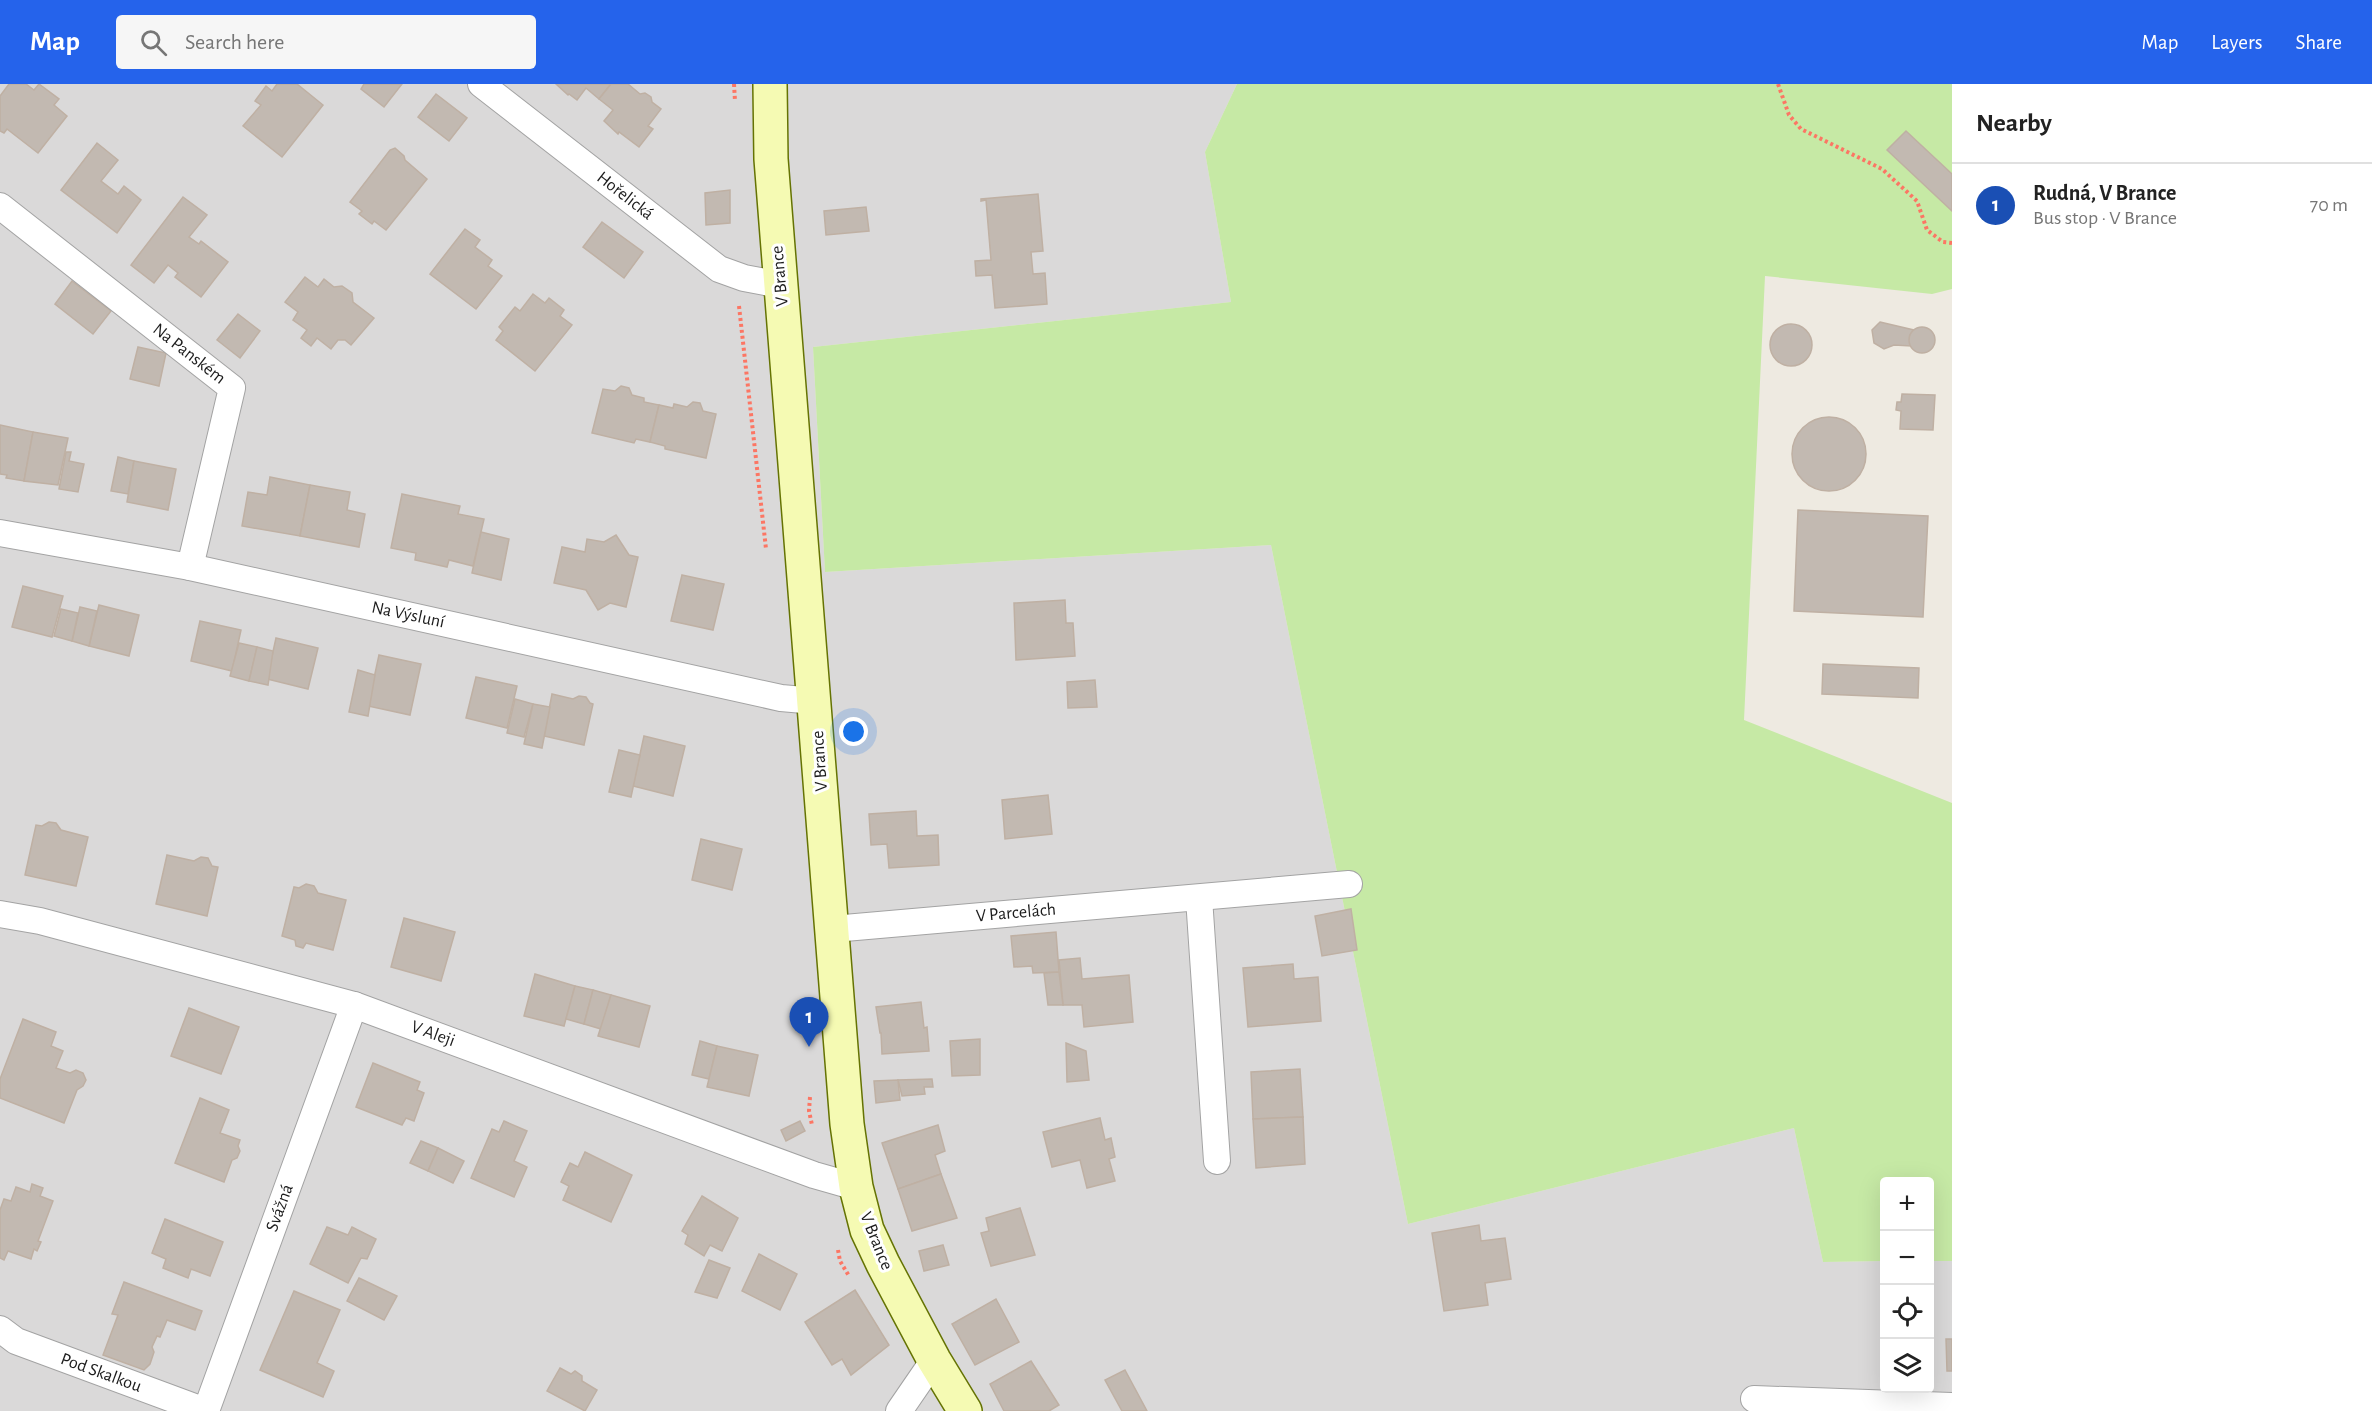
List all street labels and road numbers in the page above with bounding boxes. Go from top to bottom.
street label: Hořelická [593,168,657,224]
street label: V Brance [768,245,792,307]
street label: Na Panském [149,320,229,388]
street label: Na Výsluní [370,598,447,632]
street label: V Brance [809,730,831,792]
street label: V Parcelách [975,901,1057,925]
street label: V Aleji [409,1018,457,1050]
street label: Svážná [263,1182,297,1234]
street label: V Brance [856,1209,896,1273]
street label: Pod Skalkou [58,1350,144,1396]

